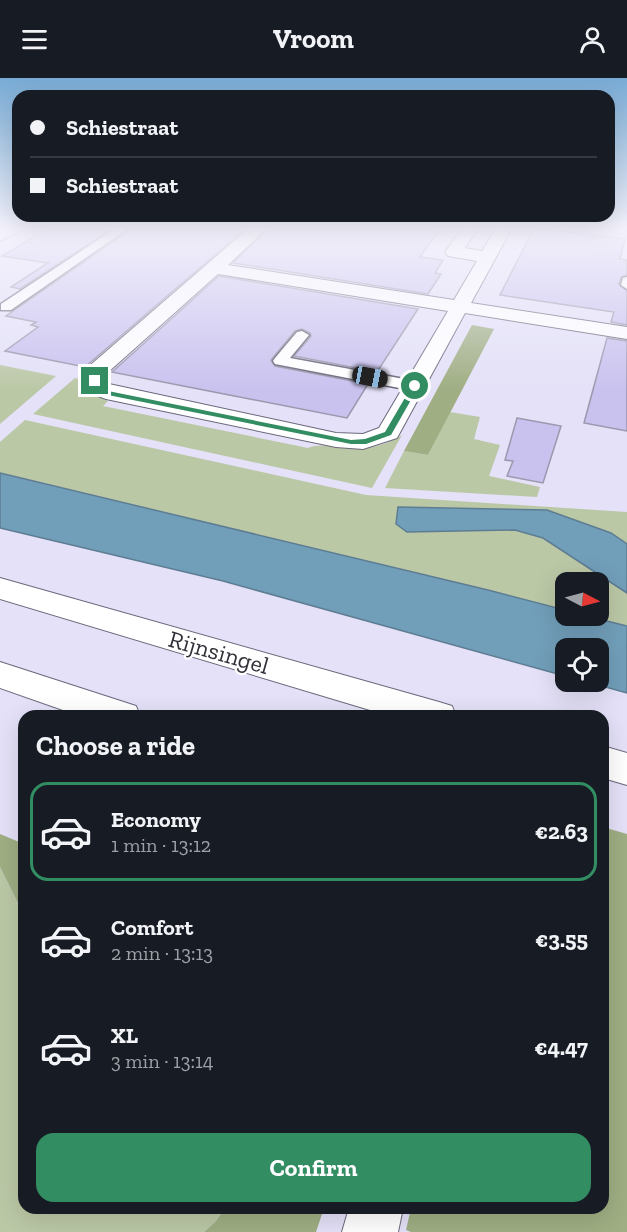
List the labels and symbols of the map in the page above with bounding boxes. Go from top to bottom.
car [351,365,389,389]
route end [81,367,108,394]
route start [401,372,428,399]
north arrow [555,572,609,626]
street label: Rijnsingel [165,624,273,680]

